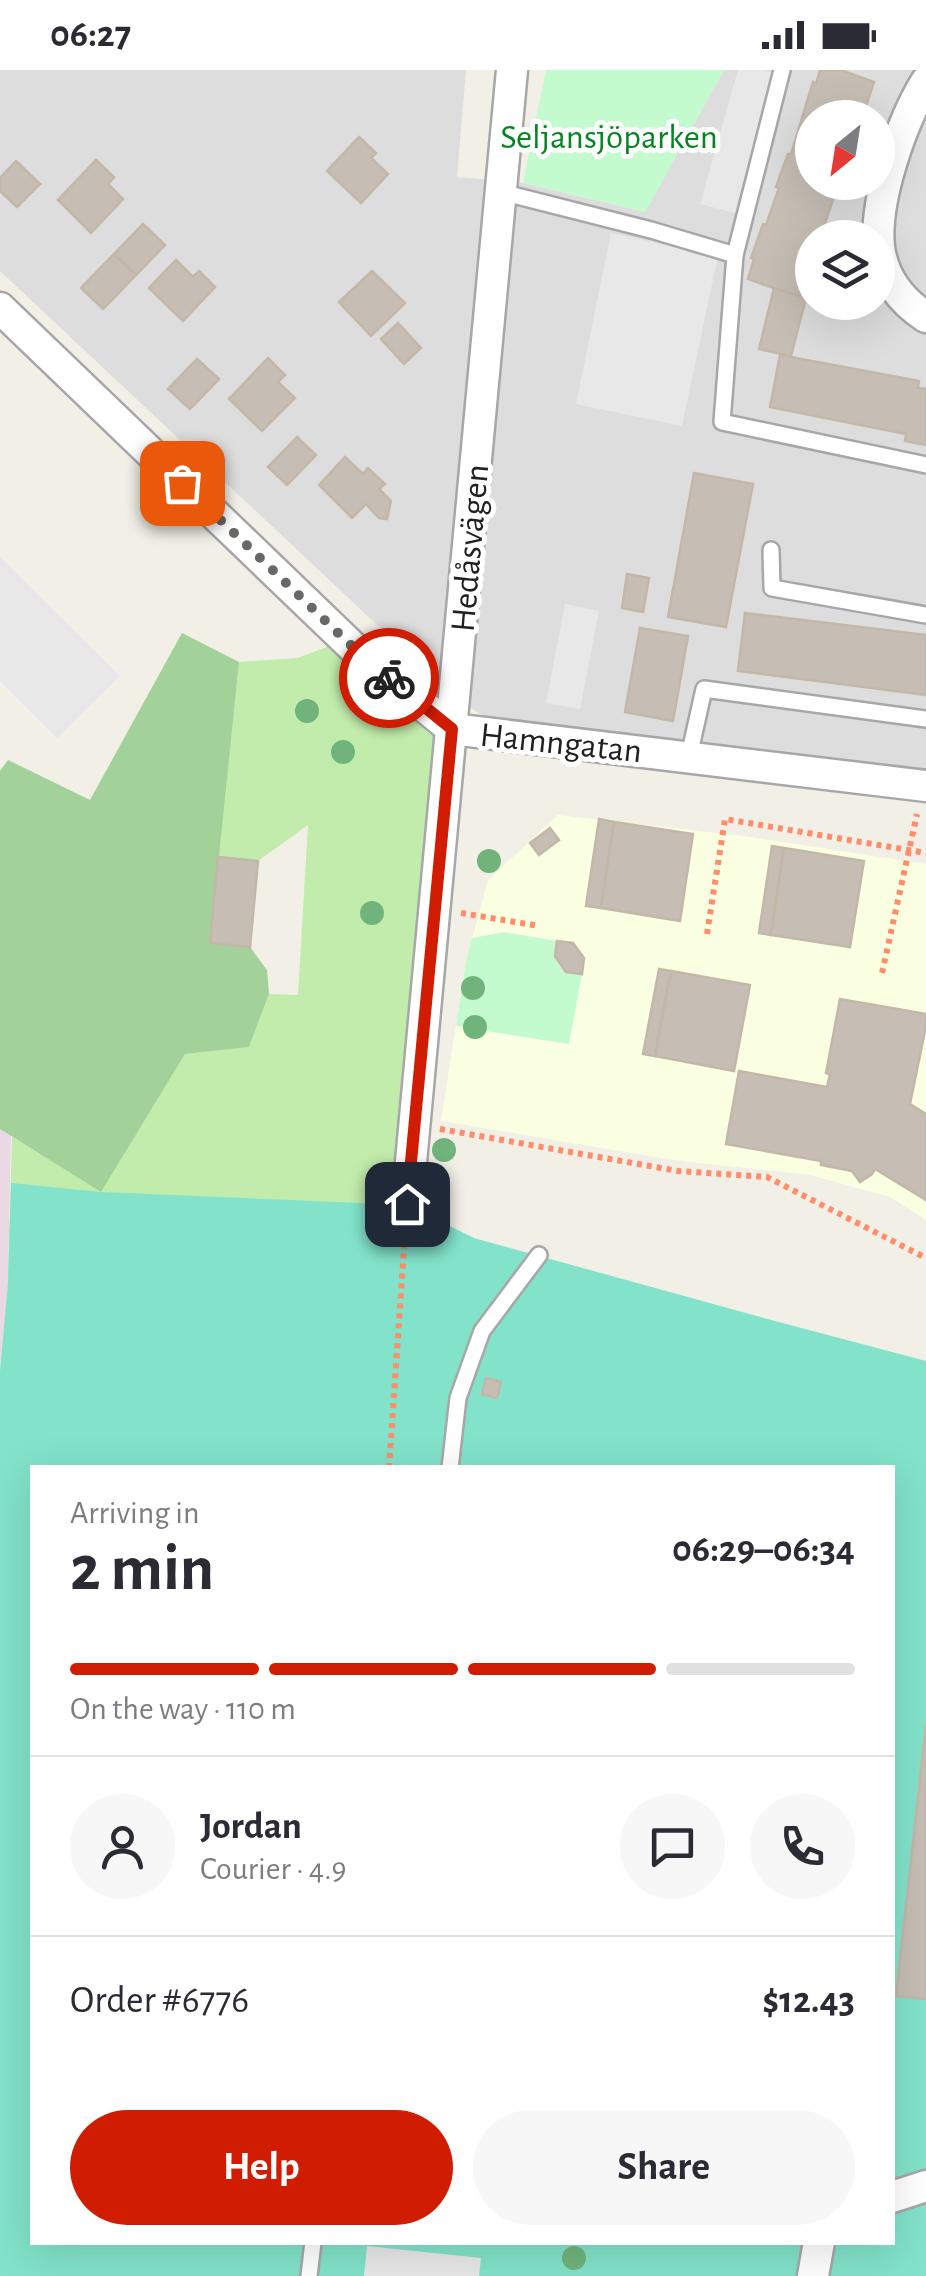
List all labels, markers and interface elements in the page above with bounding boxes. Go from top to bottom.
text: 06:27 [50,16,131,54]
north arrow [795,100,895,200]
map controls [795,100,895,320]
park label: Seljansjöparken [500,120,718,155]
button: layers [795,220,895,320]
pin [140,441,225,526]
icon: bag [155,456,210,511]
street label: Hedåsvägen [446,463,495,633]
courier [339,628,439,728]
icon: bike [362,651,417,706]
street label: Hamngatan [478,718,644,769]
pin [365,1162,450,1247]
icon: home [380,1177,435,1232]
text: Arriving in [70,1497,199,1529]
text: 06:29–06:34 [672,1531,855,1569]
text: 2 min [70,1537,214,1602]
text: On the way · 110 m [70,1693,296,1725]
button: person [70,1794,175,1899]
button: chat [620,1794,725,1899]
button: phone [750,1794,855,1899]
text: Jordan [200,1808,302,1846]
text: Courier · 4.9 [200,1853,347,1885]
text: Order #6776 [70,1982,249,2020]
text: $12.43 [762,1982,855,2020]
button: Help [70,2110,453,2225]
button: Share [473,2110,855,2225]

